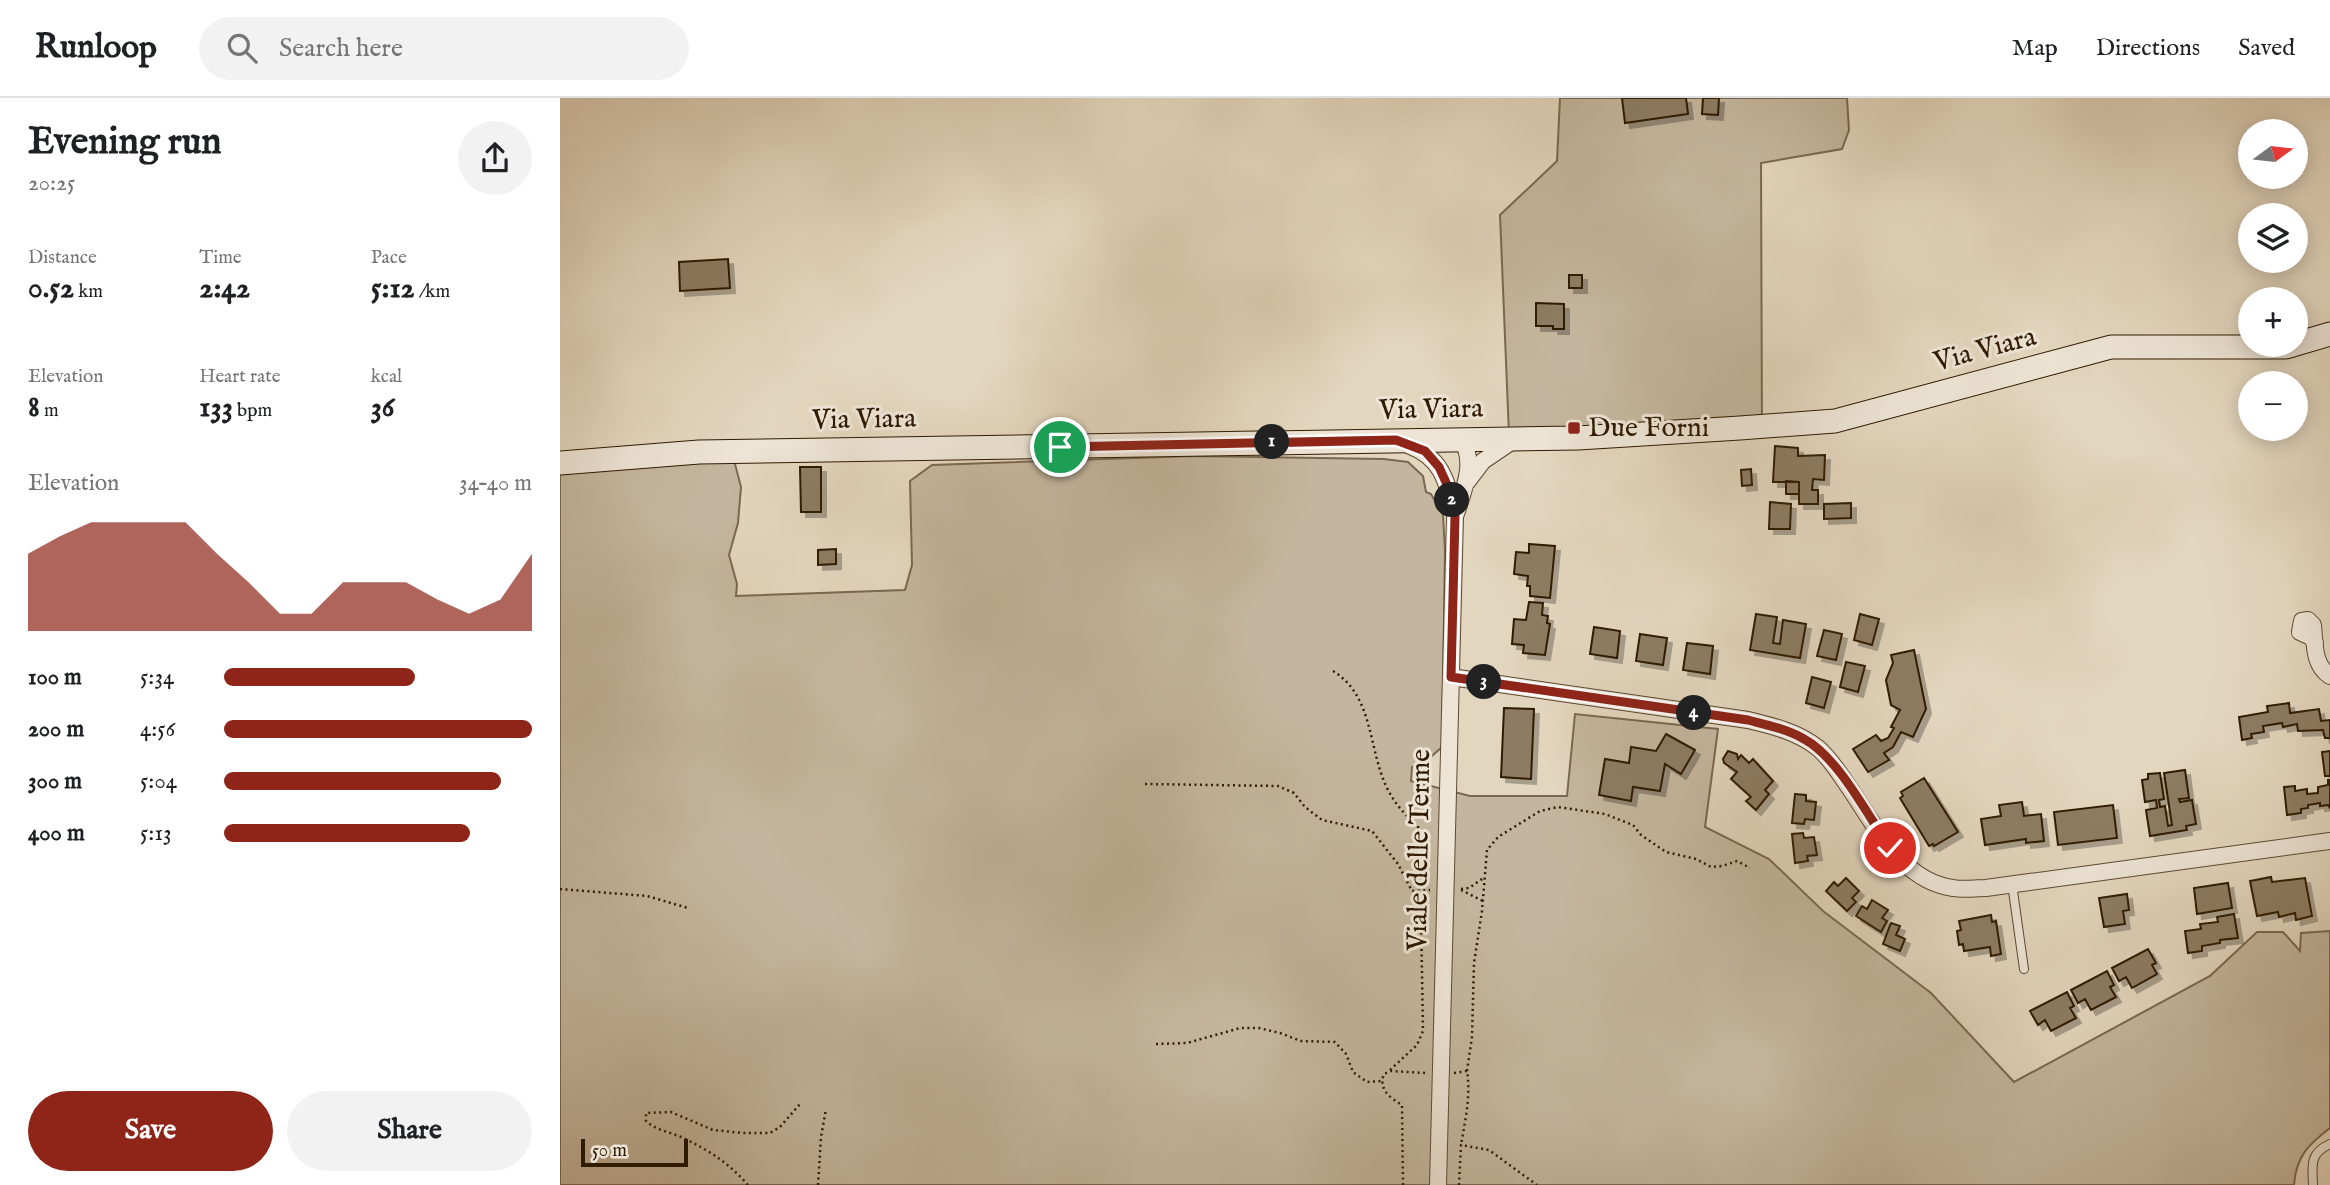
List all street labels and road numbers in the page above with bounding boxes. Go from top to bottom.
street label: Via Viara [1929,319,2041,381]
street label: Via Viara [1378,392,1484,428]
street label: Via Viara [811,402,917,438]
street label: Viale delle Terme [1401,749,1439,952]

